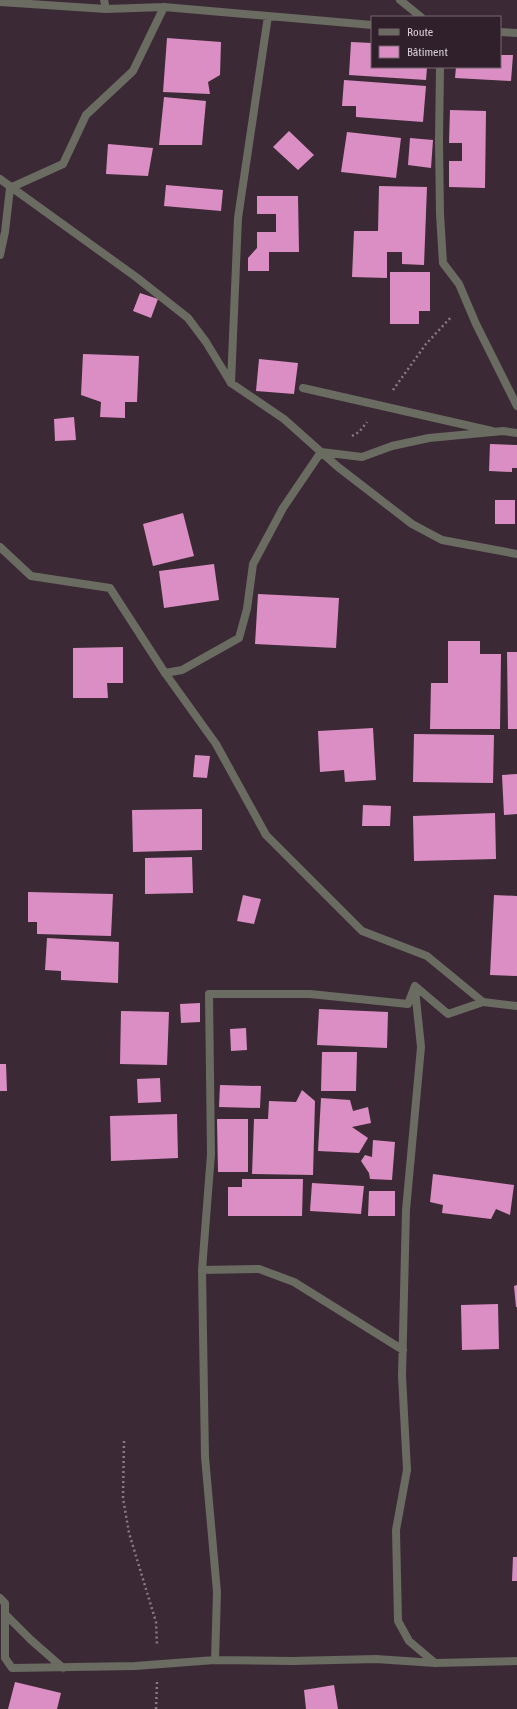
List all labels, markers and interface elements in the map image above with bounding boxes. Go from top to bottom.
legend [371,16,501,68]
text: Route [407,25,433,39]
text: Bâtiment [407,45,448,59]

